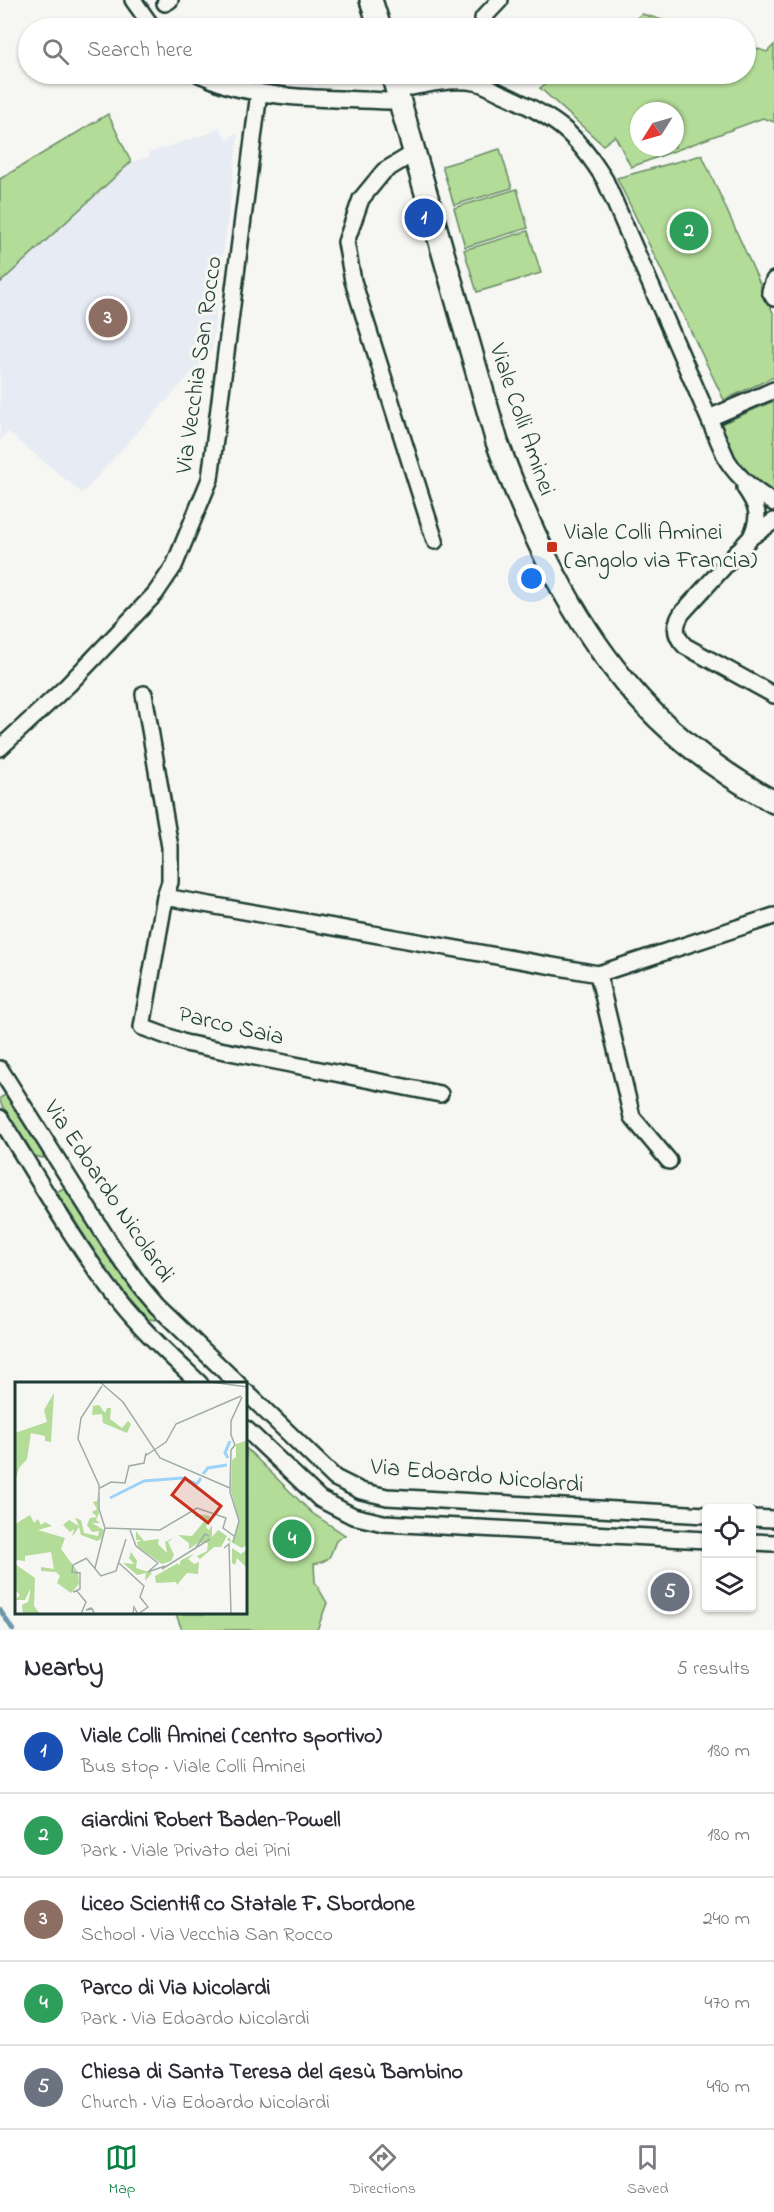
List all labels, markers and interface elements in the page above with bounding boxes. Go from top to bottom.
search box [18,18,756,84]
icon: search [39,35,72,68]
text: Search here [87,35,192,67]
north arrow [630,102,684,156]
pin: 1 [404,196,444,240]
pin: 2 [670,208,708,254]
street label: Via Vecchia San Rocco [167,254,233,477]
pin: 3 [88,296,128,340]
street label: Viale Colli Aminei [478,338,563,501]
place label: Viale Colli Aminei (angolo via Francia) [563,516,757,579]
marker: Viale Colli Aminei (angolo via Francia) [545,540,559,554]
your location [517,564,546,593]
street label: Parco Saia [175,998,287,1056]
street label: Via Edoardo Nicolardi [33,1093,182,1290]
inset map [15,1382,248,1615]
street label: Via Edoardo Nicolardi [368,1450,585,1504]
map controls [702,1504,756,1612]
button: locate [702,1504,756,1558]
pin: 4 [272,1516,312,1562]
button: layers [702,1558,756,1612]
pin: 5 [650,1570,690,1614]
text: Nearby [24,1650,103,1688]
text: 5 results [677,1655,750,1684]
text: Viale Colli Aminei (centro sportivo) [81,1721,382,1753]
text: 1 [40,1737,47,1766]
text: 180 m [707,1737,750,1766]
text: Bus stop · Viale Colli Aminei [81,1753,306,1782]
text: Giardini Robert Baden-Powell [81,1805,341,1837]
text: 2 [39,1821,48,1850]
text: 180 m [707,1821,750,1850]
text: Park · Viale Privato dei Pini [81,1837,291,1866]
text: Liceo Scientifico Statale F. Sbordone [81,1889,415,1921]
text: 3 [39,1905,48,1934]
text: 240 m [703,1905,750,1934]
text: School · Via Vecchia San Rocco [81,1921,333,1950]
text: Parco di Via Nicolardi [81,1973,271,2005]
text: 4 [39,1989,48,2018]
text: 470 m [704,1989,750,2018]
text: Park · Via Edoardo Nicolardi [81,2005,310,2034]
text: Chiesa di Santa Teresa del Gesù Bambino [81,2057,463,2089]
text: 5 [38,2073,49,2102]
text: 490 m [707,2073,750,2102]
text: Church · Via Edoardo Nicolardi [81,2089,330,2118]
tab: Map [105,2141,138,2201]
tab: Directions [349,2141,416,2201]
tab: Saved [627,2141,669,2201]

